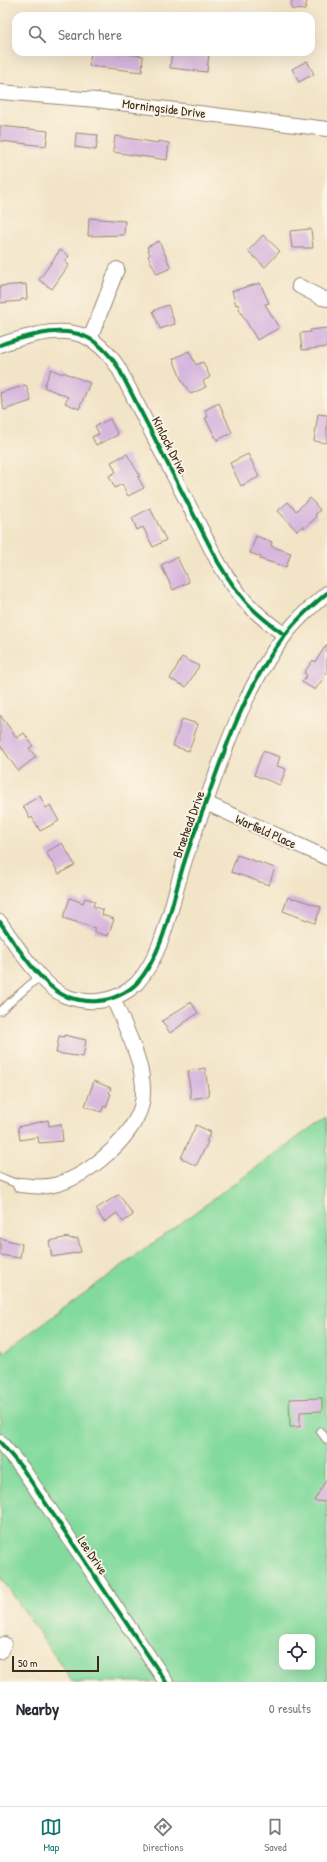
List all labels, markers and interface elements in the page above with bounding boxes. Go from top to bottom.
search box [12,12,315,56]
icon: search [26,23,48,45]
text: Search here [58,24,122,45]
street label: Morningside Drive [121,94,207,122]
street label: Kinlock Drive [148,413,192,477]
street label: Braehead Drive [168,788,208,860]
street label: Warfield Place [233,810,299,852]
street label: Lee Drive [74,1532,112,1578]
map controls [279,1634,315,1670]
button: locate [279,1634,315,1670]
scale bar [12,1654,99,1673]
text: 50 m [18,1656,38,1670]
text: Nearby [16,1697,59,1720]
text: 0 results [269,1699,311,1717]
tab: Map [40,1816,62,1854]
tab: Directions [143,1816,184,1854]
tab: Saved [264,1816,287,1854]

